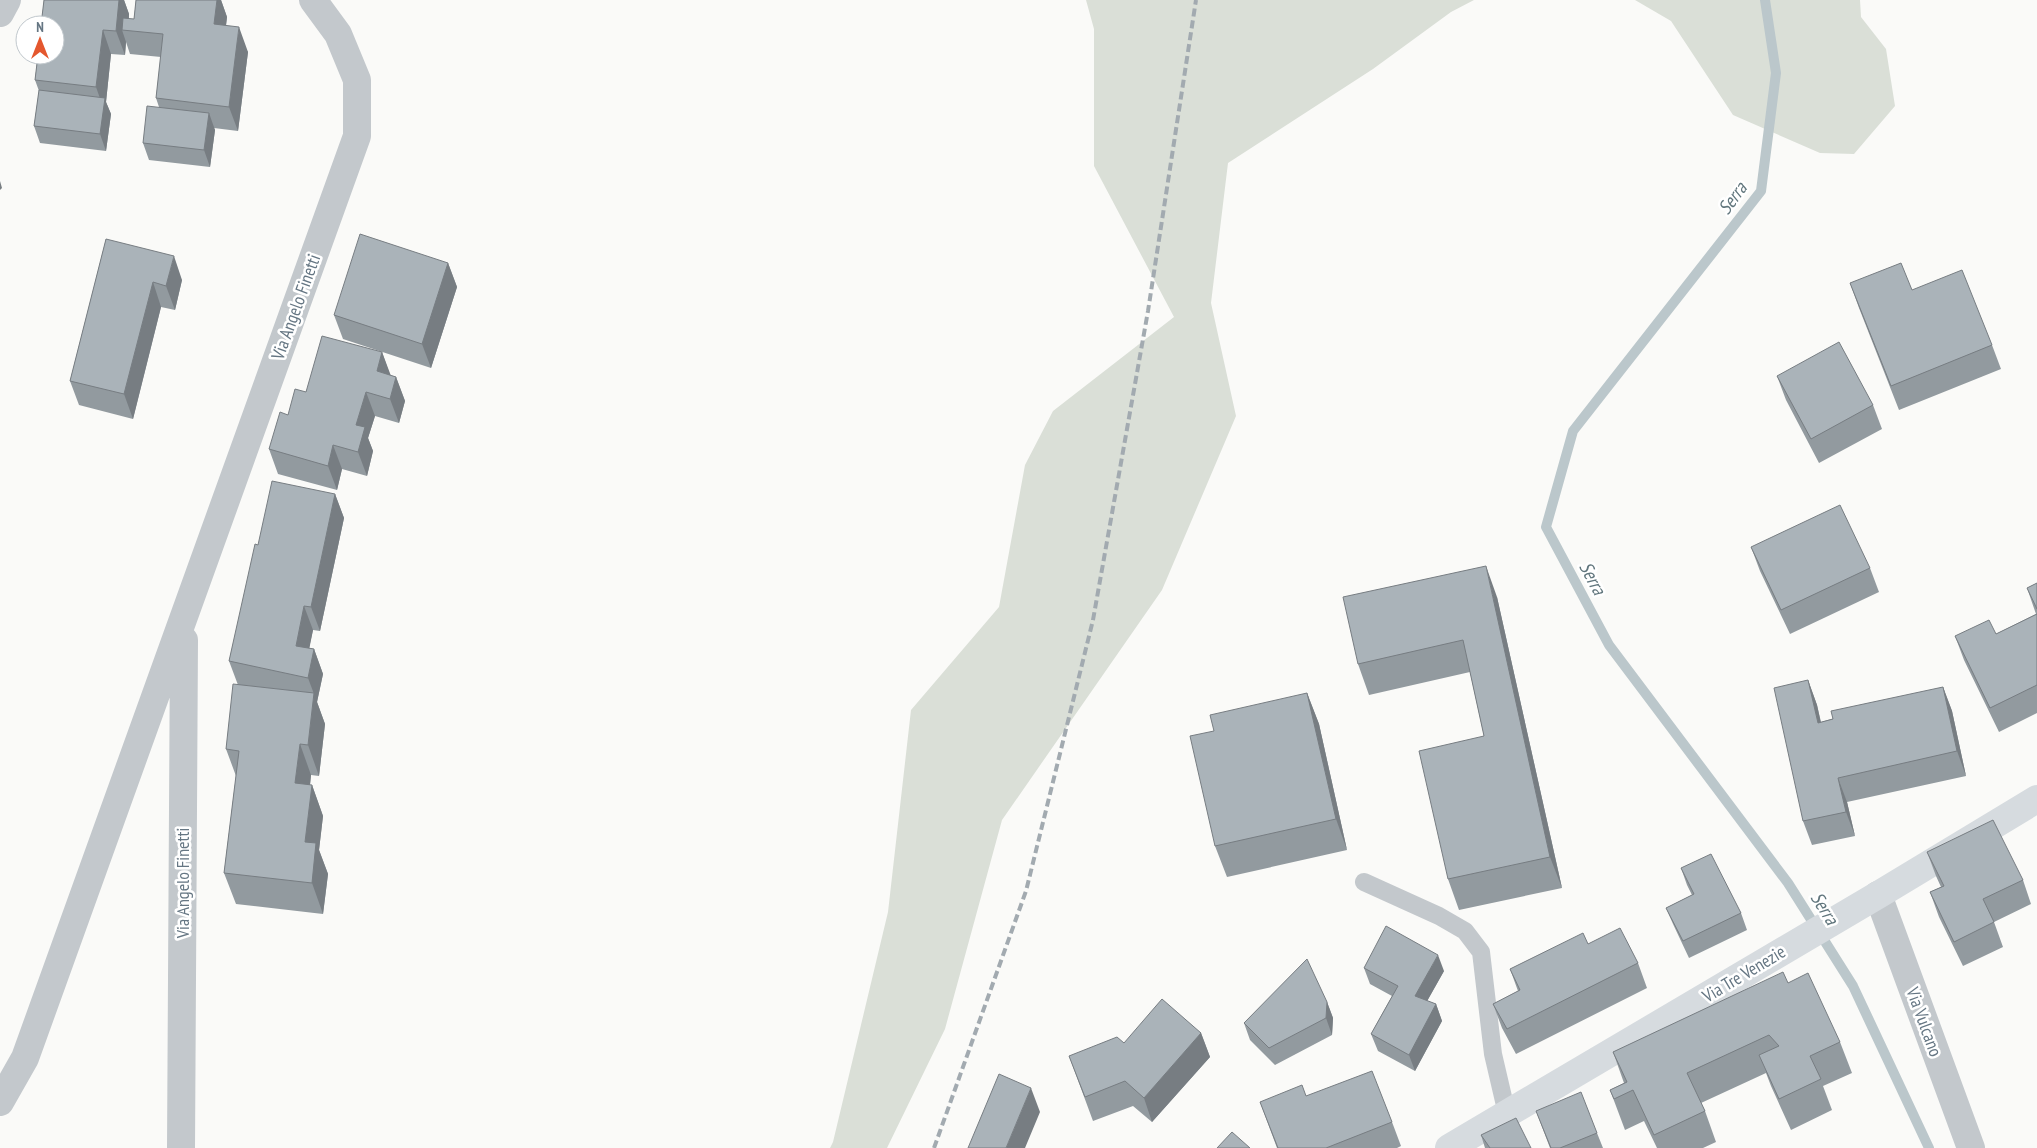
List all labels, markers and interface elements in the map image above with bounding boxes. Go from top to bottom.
north arrow [15,15,65,65]
text: N [36,18,44,36]
water label: Serra [1712,176,1753,219]
street label: Via Angelo Finetti [265,251,325,364]
water label: Serra [1574,557,1612,600]
street label: Via Angelo Finetti [171,828,194,939]
water label: Serra [1806,887,1845,930]
street label: Via Tre Venezie [1697,940,1790,1008]
street label: Via Vulcano [1901,983,1948,1060]

